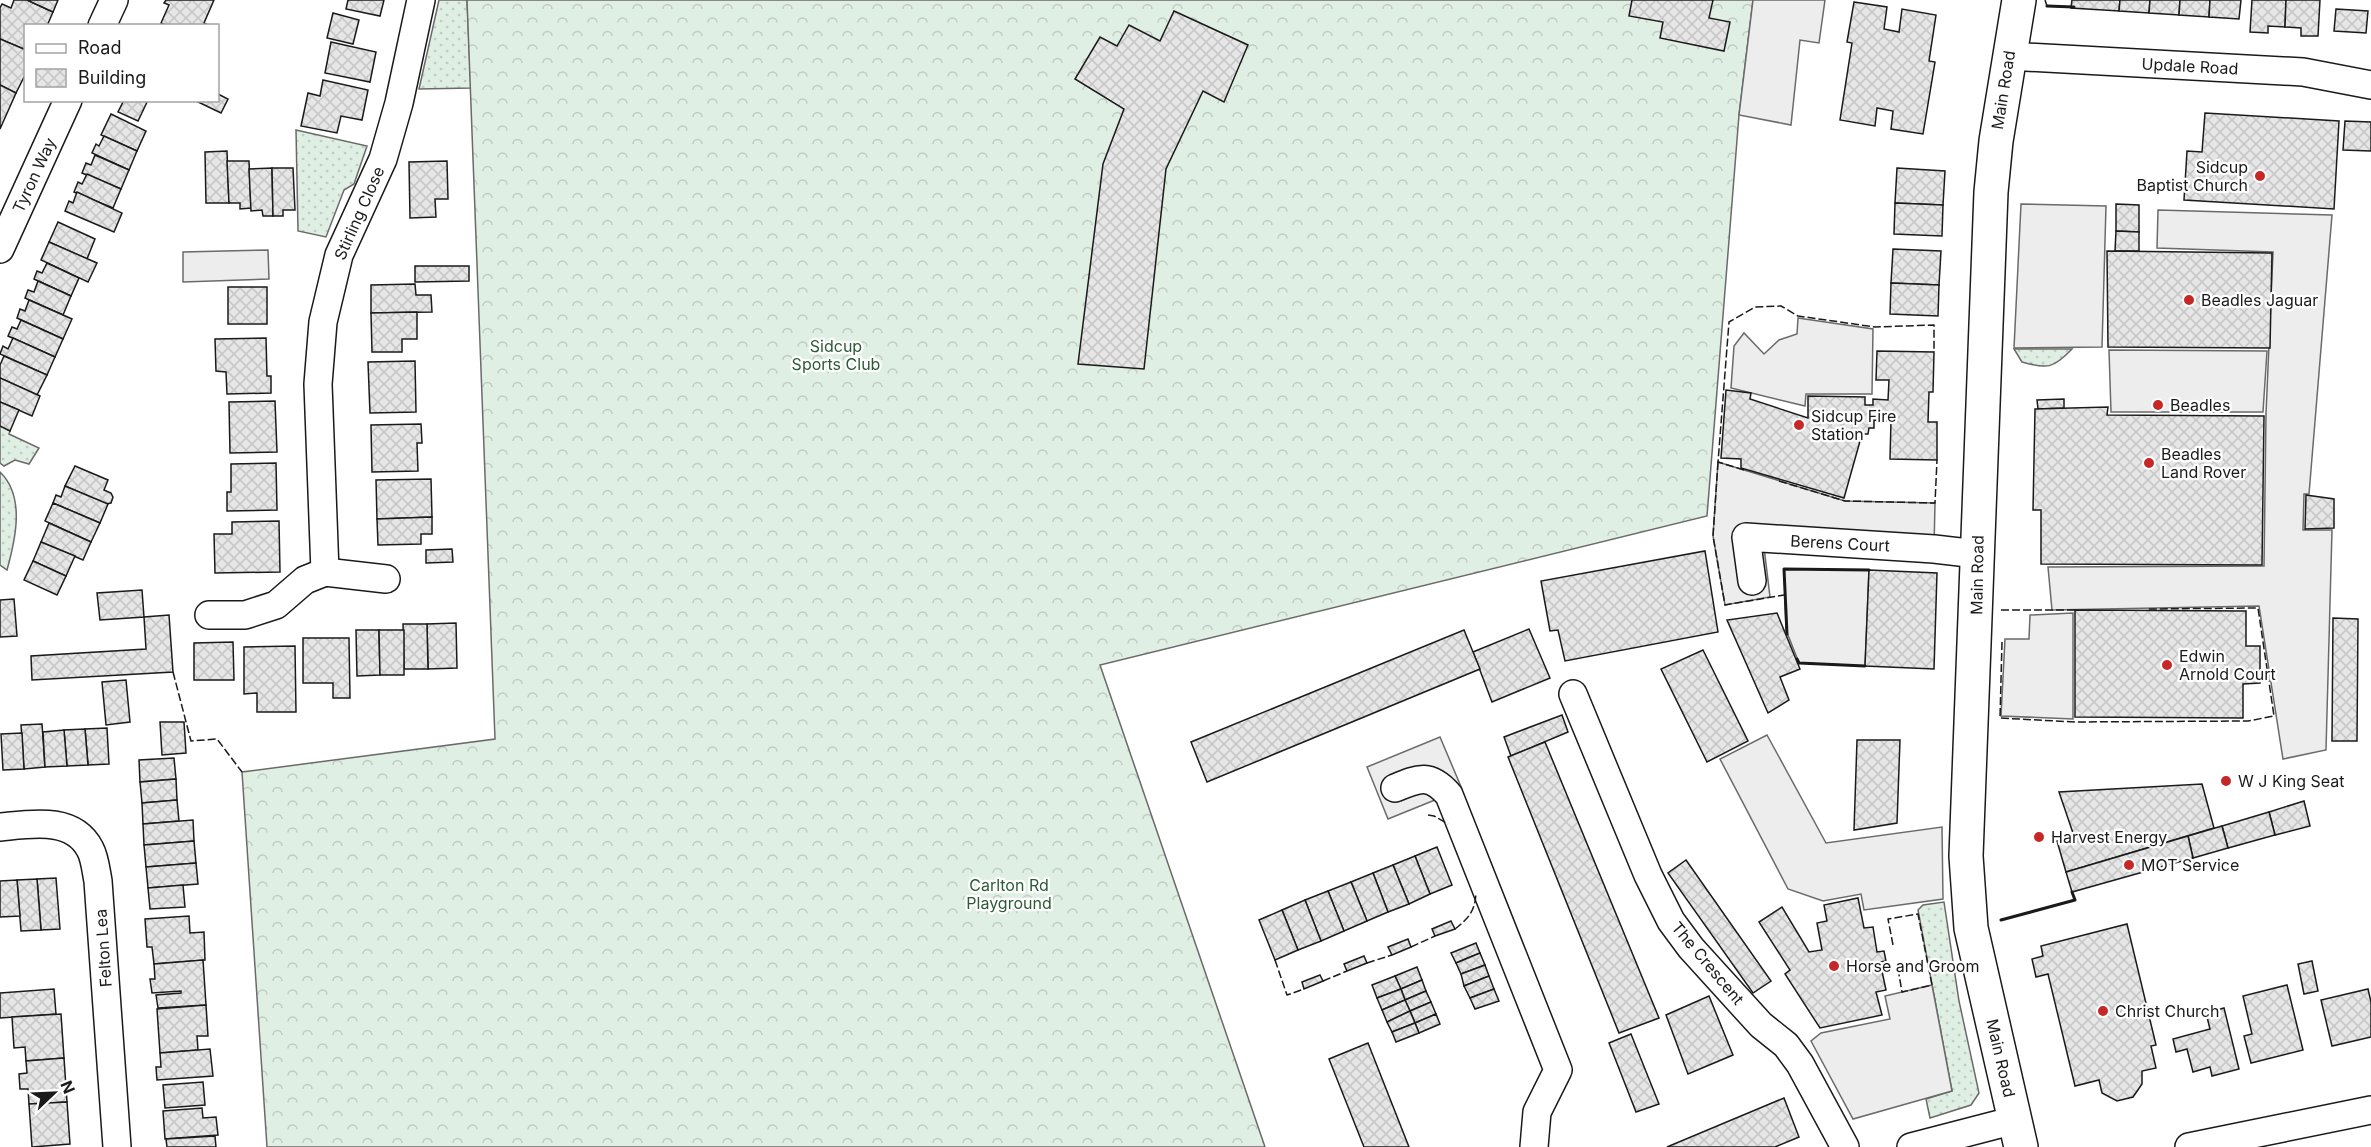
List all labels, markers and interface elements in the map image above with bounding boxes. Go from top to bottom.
legend [24,24,219,102]
text: Road [78,37,121,58]
street label: Main Road [1987,49,2019,131]
street label: Updale Road [2141,53,2239,79]
text: Building [78,67,146,88]
street label: Tyron Way [8,134,60,216]
place label: Sidcup Baptist Church [2136,157,2248,195]
street label: Stirling Close [330,163,388,263]
marker: Sidcup Baptist Church [2253,169,2267,183]
place label: Beadles Jaguar [2201,290,2318,310]
marker: Beadles Jaguar [2182,293,2196,307]
park label: Sidcup Sports Club [792,336,880,374]
place label: Beadles [2170,395,2230,415]
marker: Beadles [2151,398,2165,412]
place label: Sidcup Fire Station [1811,406,1896,444]
marker: Sidcup Fire Station [1792,418,1806,432]
place label: Beadles Land Rover [2161,444,2246,482]
marker: Beadles Land Rover [2142,456,2156,470]
street label: Berens Court [1790,530,1890,556]
street label: Main Road [1966,535,1988,615]
place label: Edwin Arnold Court [2179,646,2276,684]
marker: Edwin Arnold Court [2160,658,2174,672]
place label: W J King Seat [2238,771,2345,791]
marker: W J King Seat [2219,774,2233,788]
place label: Harvest Energy [2051,827,2167,847]
marker: Harvest Energy [2032,830,2046,844]
place label: MOT Service [2141,855,2239,875]
marker: MOT Service [2122,858,2136,872]
park label: Carlton Rd Playground [966,875,1052,913]
street label: Felton Lea [90,908,116,988]
street label: The Crescent [1668,918,1748,1008]
place label: Horse and Groom [1846,956,1979,976]
marker: Horse and Groom [1827,959,1841,973]
place label: Christ Church [2115,1001,2219,1021]
marker: Christ Church [2096,1004,2110,1018]
street label: Main Road [1982,1017,2020,1099]
north arrow [24,1063,84,1123]
text: N [56,1078,79,1097]

